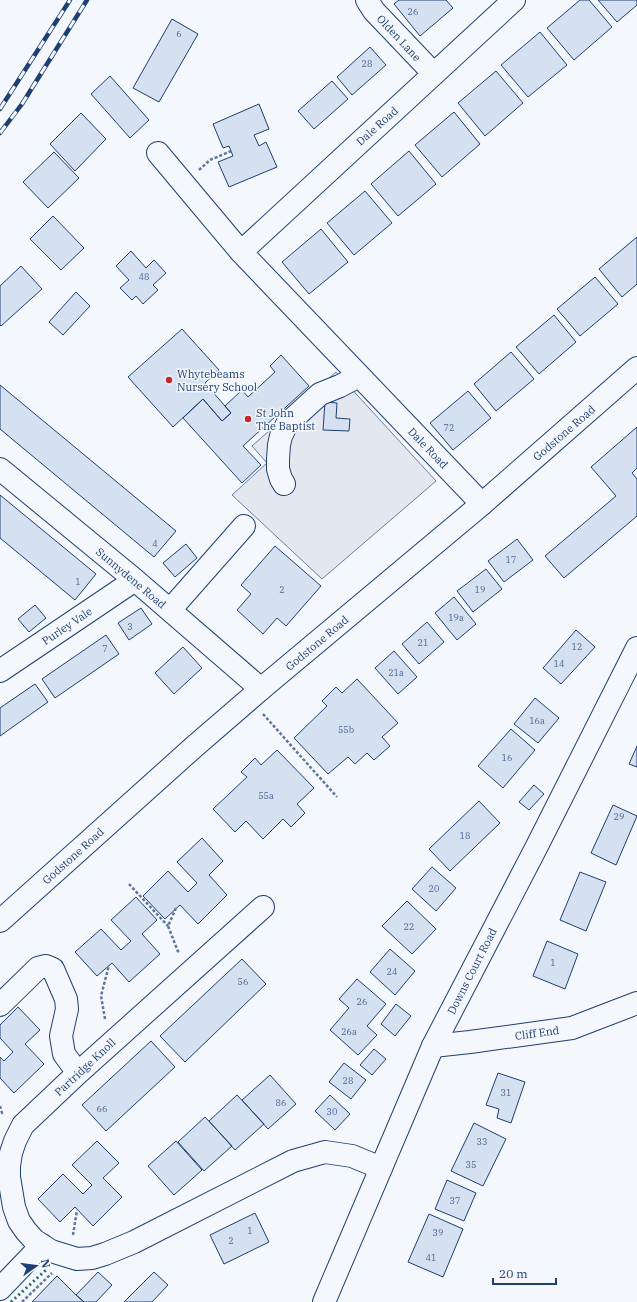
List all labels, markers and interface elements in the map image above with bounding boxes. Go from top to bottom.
house number: 26 [408,6,418,17]
street label: Olden Lane [374,12,424,64]
house number: 6 [176,28,182,39]
house number: 28 [362,58,372,69]
street label: Dale Road [353,103,401,149]
house number: 48 [139,271,149,282]
place label: Whytebeams Nursery School [177,367,257,394]
marker: Whytebeams Nursery School [164,375,174,385]
street label: Godstone Road [530,402,598,464]
place label: St John The Baptist [256,406,315,433]
marker: St John The Baptist [243,414,253,424]
house number: 72 [444,422,454,433]
street label: Dale Road [405,425,451,472]
house number: 4 [152,538,158,549]
street label: Sunnydene Road [93,545,169,612]
house number: 17 [506,554,516,565]
house number: 1 [75,576,81,587]
house number: 2 [279,584,285,595]
house number: 19 [475,584,485,595]
street label: Purley Vale [39,604,95,648]
street label: Godstone Road [283,612,352,673]
house number: 19a [448,612,464,623]
house number: 3 [127,621,133,632]
house number: 21 [418,637,428,648]
house number: 12 [572,641,582,652]
house number: 7 [102,643,108,654]
house number: 14 [554,658,564,669]
house number: 21a [388,667,404,678]
house number: 16a [529,715,545,726]
house number: 55b [338,724,354,735]
house number: 16 [502,752,512,763]
house number: 55a [258,790,274,801]
house number: 29 [614,811,624,822]
street label: Godstone Road [39,824,107,887]
house number: 18 [460,830,470,841]
house number: 20 [429,883,439,894]
house number: 22 [404,921,414,932]
street label: Downs Court Road [444,925,500,1017]
house number: 1 [550,957,556,968]
house number: 24 [387,966,397,977]
house number: 56 [238,976,248,987]
house number: 26 [357,996,367,1007]
street label: Cliff End [514,1023,560,1043]
house number: 26a [341,1026,357,1037]
street label: Partridge Knoll [52,1035,118,1099]
house number: 28 [343,1075,353,1086]
house number: 31 [501,1087,511,1098]
house number: 86 [276,1097,286,1108]
house number: 66 [97,1103,107,1114]
house number: 30 [327,1106,337,1117]
house number: 33 [477,1136,487,1147]
house number: 35 [466,1159,476,1170]
house number: 37 [450,1195,460,1206]
house number: 1 [247,1225,253,1236]
house number: 39 [433,1227,443,1238]
house number: 2 [228,1235,234,1246]
north arrow [16,1246,56,1286]
house number: 41 [426,1252,436,1263]
text: N [38,1258,54,1270]
scale bar [493,1260,556,1286]
text: 20 m [499,1266,528,1281]

